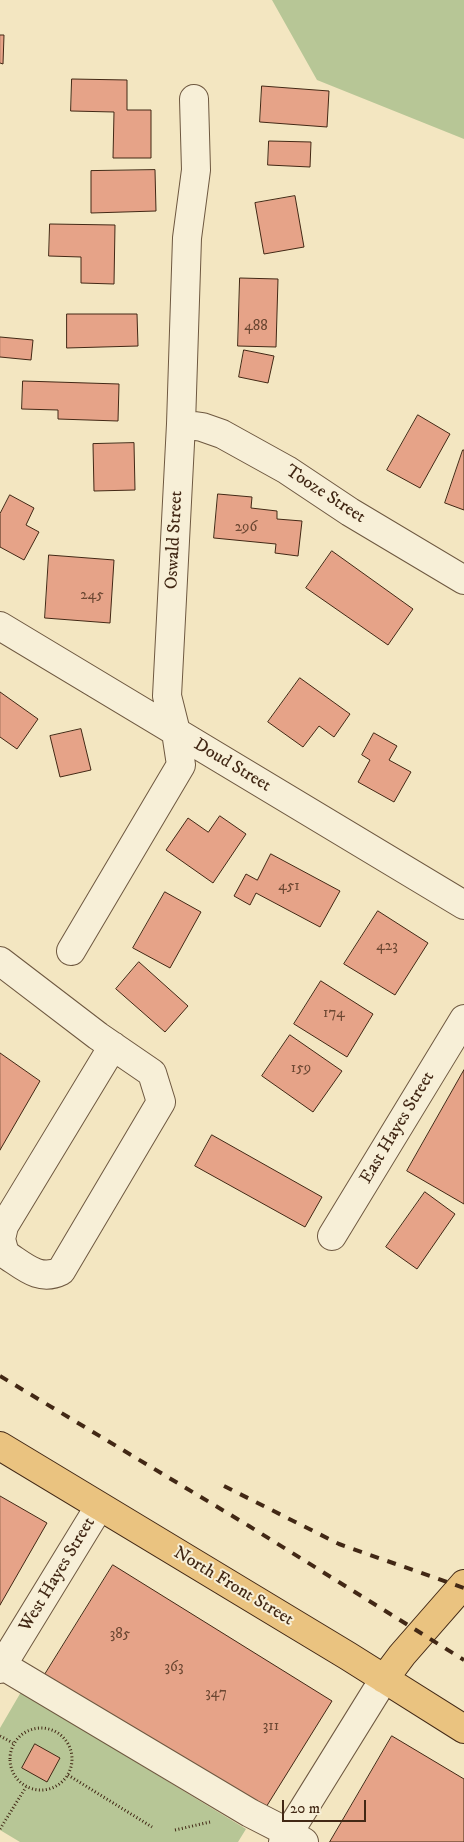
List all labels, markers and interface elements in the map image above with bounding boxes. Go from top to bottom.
house number: 488 [244,318,268,336]
street label: Tooze Street [281,461,369,529]
street label: Oswald Street [162,490,188,590]
house number: 296 [235,519,257,537]
house number: 245 [80,587,104,605]
street label: Doud Street [189,735,275,797]
house number: 451 [278,878,300,896]
house number: 423 [376,938,398,956]
house number: 174 [323,1005,345,1023]
house number: 159 [291,1060,311,1078]
street label: East Hayes Street [356,1068,440,1188]
street label: West Hayes Street [15,1514,101,1636]
street label: North Front Street [169,1543,297,1631]
house number: 385 [110,1626,130,1644]
house number: 363 [165,1659,183,1677]
house number: 347 [205,1685,227,1703]
house number: 311 [263,1718,279,1736]
scale bar [284,1790,368,1822]
text: 20 m [290,1799,320,1818]

